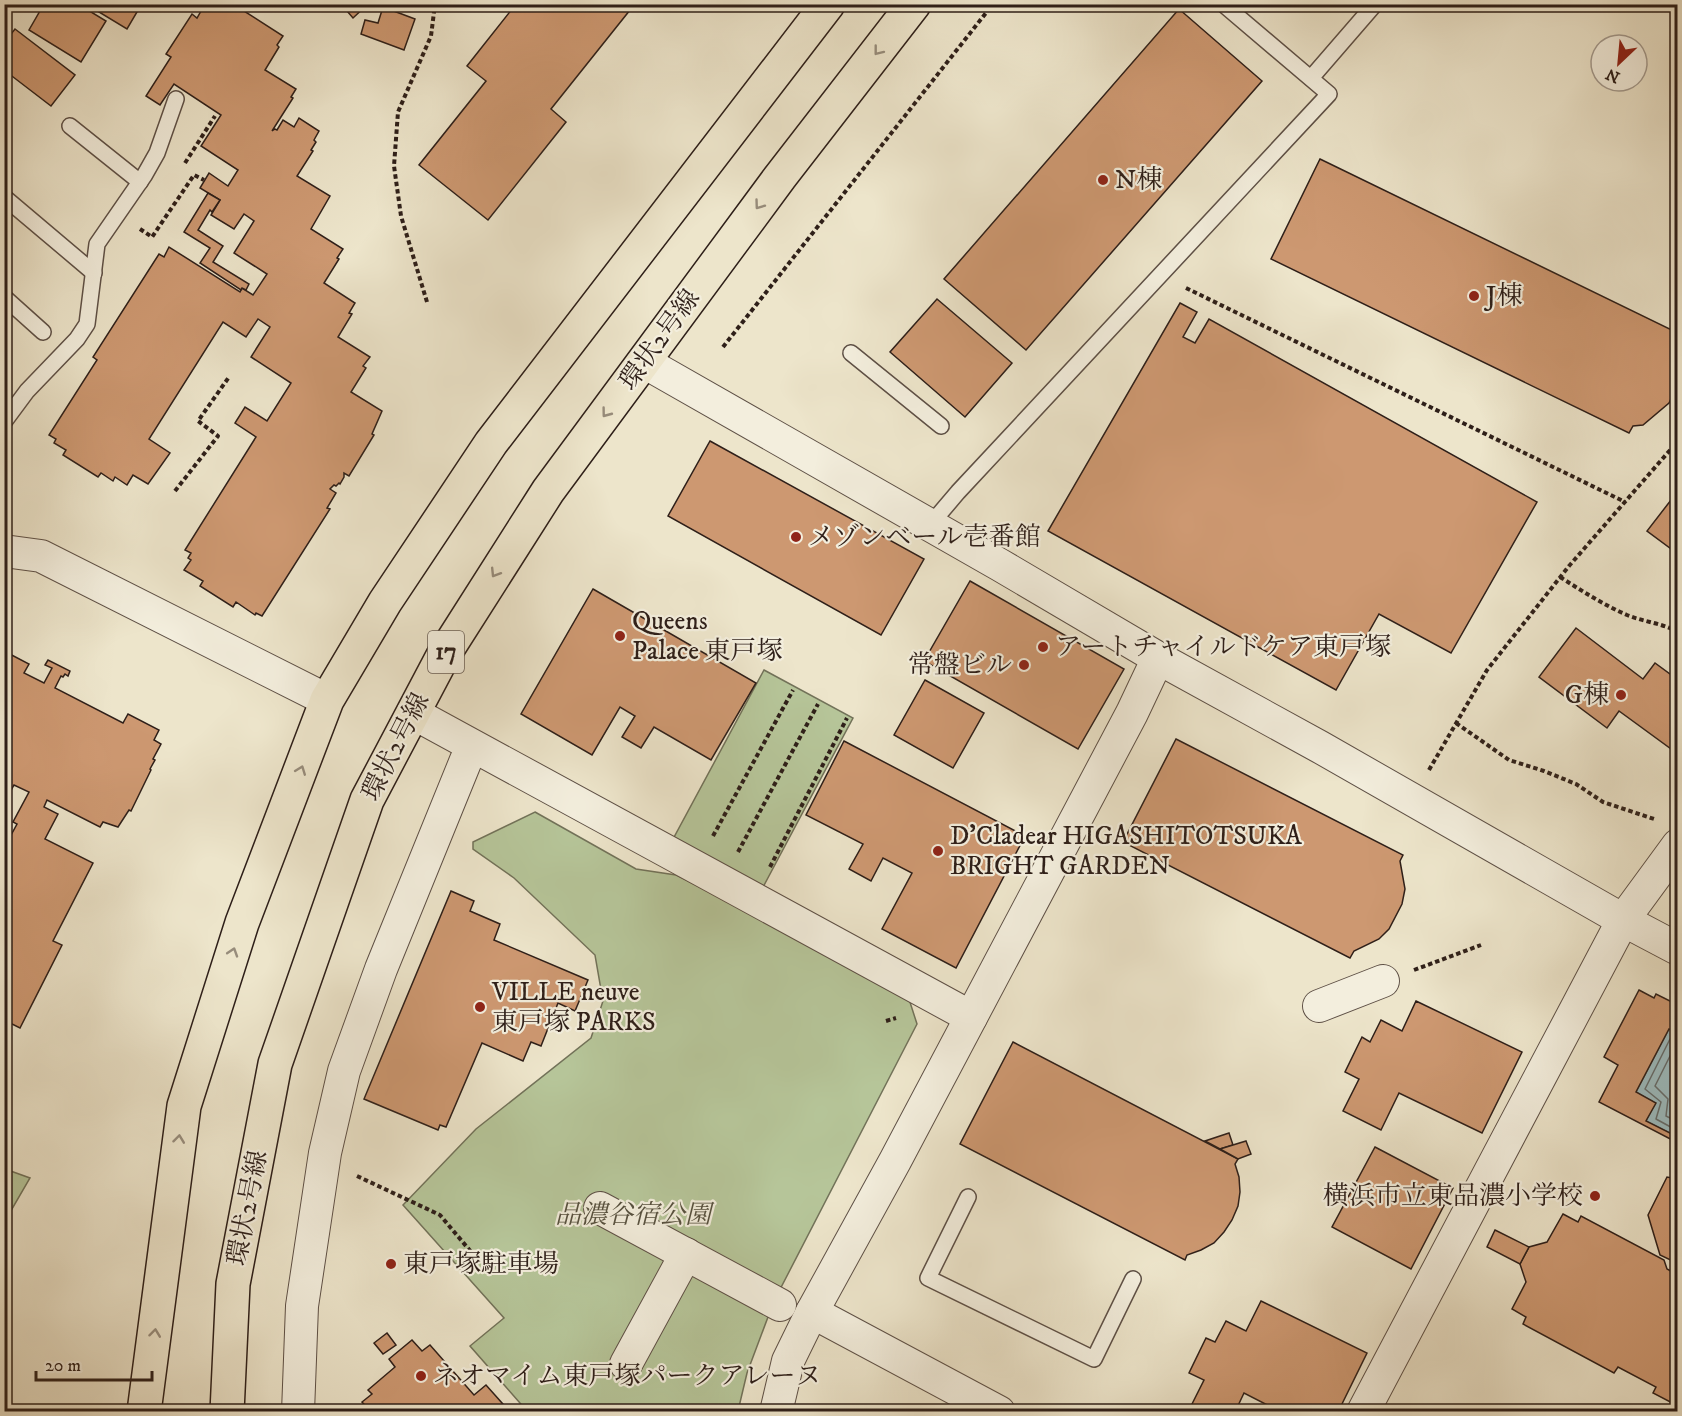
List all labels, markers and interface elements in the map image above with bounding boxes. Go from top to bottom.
north arrow [1589,33,1649,93]
one-way arrow [874,44,885,55]
text: N [1603,64,1623,87]
place label: N棟 [1115,164,1162,197]
marker: N棟 [1096,173,1110,187]
one-way arrow [755,199,766,210]
place label: J棟 [1484,280,1522,313]
street label: 環状2号線 [612,283,708,397]
marker: J棟 [1467,289,1481,303]
one-way arrow [602,406,613,417]
place label: メゾンベール壱番館 [808,521,1041,554]
marker: メゾンベール壱番館 [789,530,803,544]
one-way arrow [492,567,503,578]
place label: Queens Palace 東戸塚 [632,605,783,668]
marker: Queens Palace 東戸塚 [613,629,627,643]
road number: 17 [428,631,464,673]
place label: アートチャイルドケア東戸塚 [1055,631,1391,664]
marker: アートチャイルドケア東戸塚 [1036,640,1050,654]
place label: 常盤ビル [908,649,1012,682]
marker: 常盤ビル [1017,658,1031,672]
place label: G棟 [1565,679,1609,712]
street label: 環状2号線 [355,687,437,807]
marker: G棟 [1614,688,1628,702]
one-way arrow [294,765,306,776]
place label: D'Cladear HIGASHITOTSUKA BRIGHT GARDEN [950,820,1302,883]
marker: D'Cladear HIGASHITOTSUKA BRIGHT GARDEN [931,844,945,858]
one-way arrow [226,947,238,958]
place label: VILLE neuve 東戸塚 PARKS [491,976,656,1039]
marker: VILLE neuve 東戸塚 PARKS [473,1000,487,1014]
one-way arrow [173,1135,185,1144]
street label: 環状2号線 [221,1148,275,1268]
place label: 横浜市立東品濃小学校 [1323,1180,1583,1213]
marker: 横浜市立東品濃小学校 [1588,1189,1602,1203]
park label: 品濃谷宿公園 [555,1199,715,1232]
place label: 東戸塚駐車場 [403,1248,559,1281]
marker: 東戸塚駐車場 [384,1257,398,1271]
one-way arrow [148,1328,160,1337]
scale bar [36,1344,152,1382]
text: 20 m [45,1355,81,1377]
place label: ネオマイム東戸塚パークアレーヌ [433,1360,821,1393]
marker: ネオマイム東戸塚パークアレーヌ [414,1369,428,1383]

